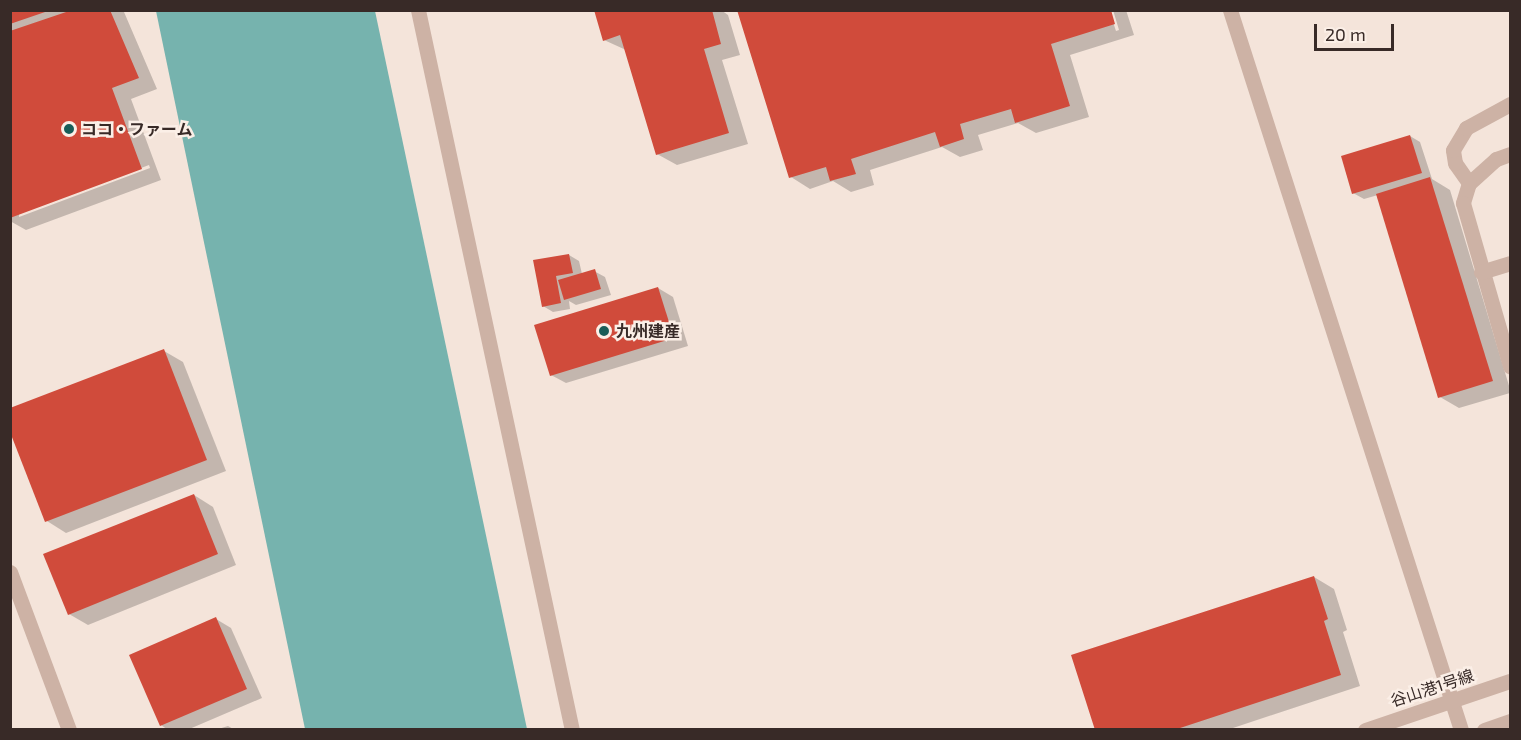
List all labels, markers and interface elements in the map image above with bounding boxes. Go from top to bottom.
scale bar [1317,12,1396,50]
text: 20 m [1325,23,1366,45]
place label: ココ・ファーム [81,119,193,139]
marker: ココ・ファーム [62,122,76,136]
place label: 九州建産 [616,321,680,341]
marker: 九州建産 [597,324,611,338]
street label: 谷山港1号線 [1388,666,1476,710]

